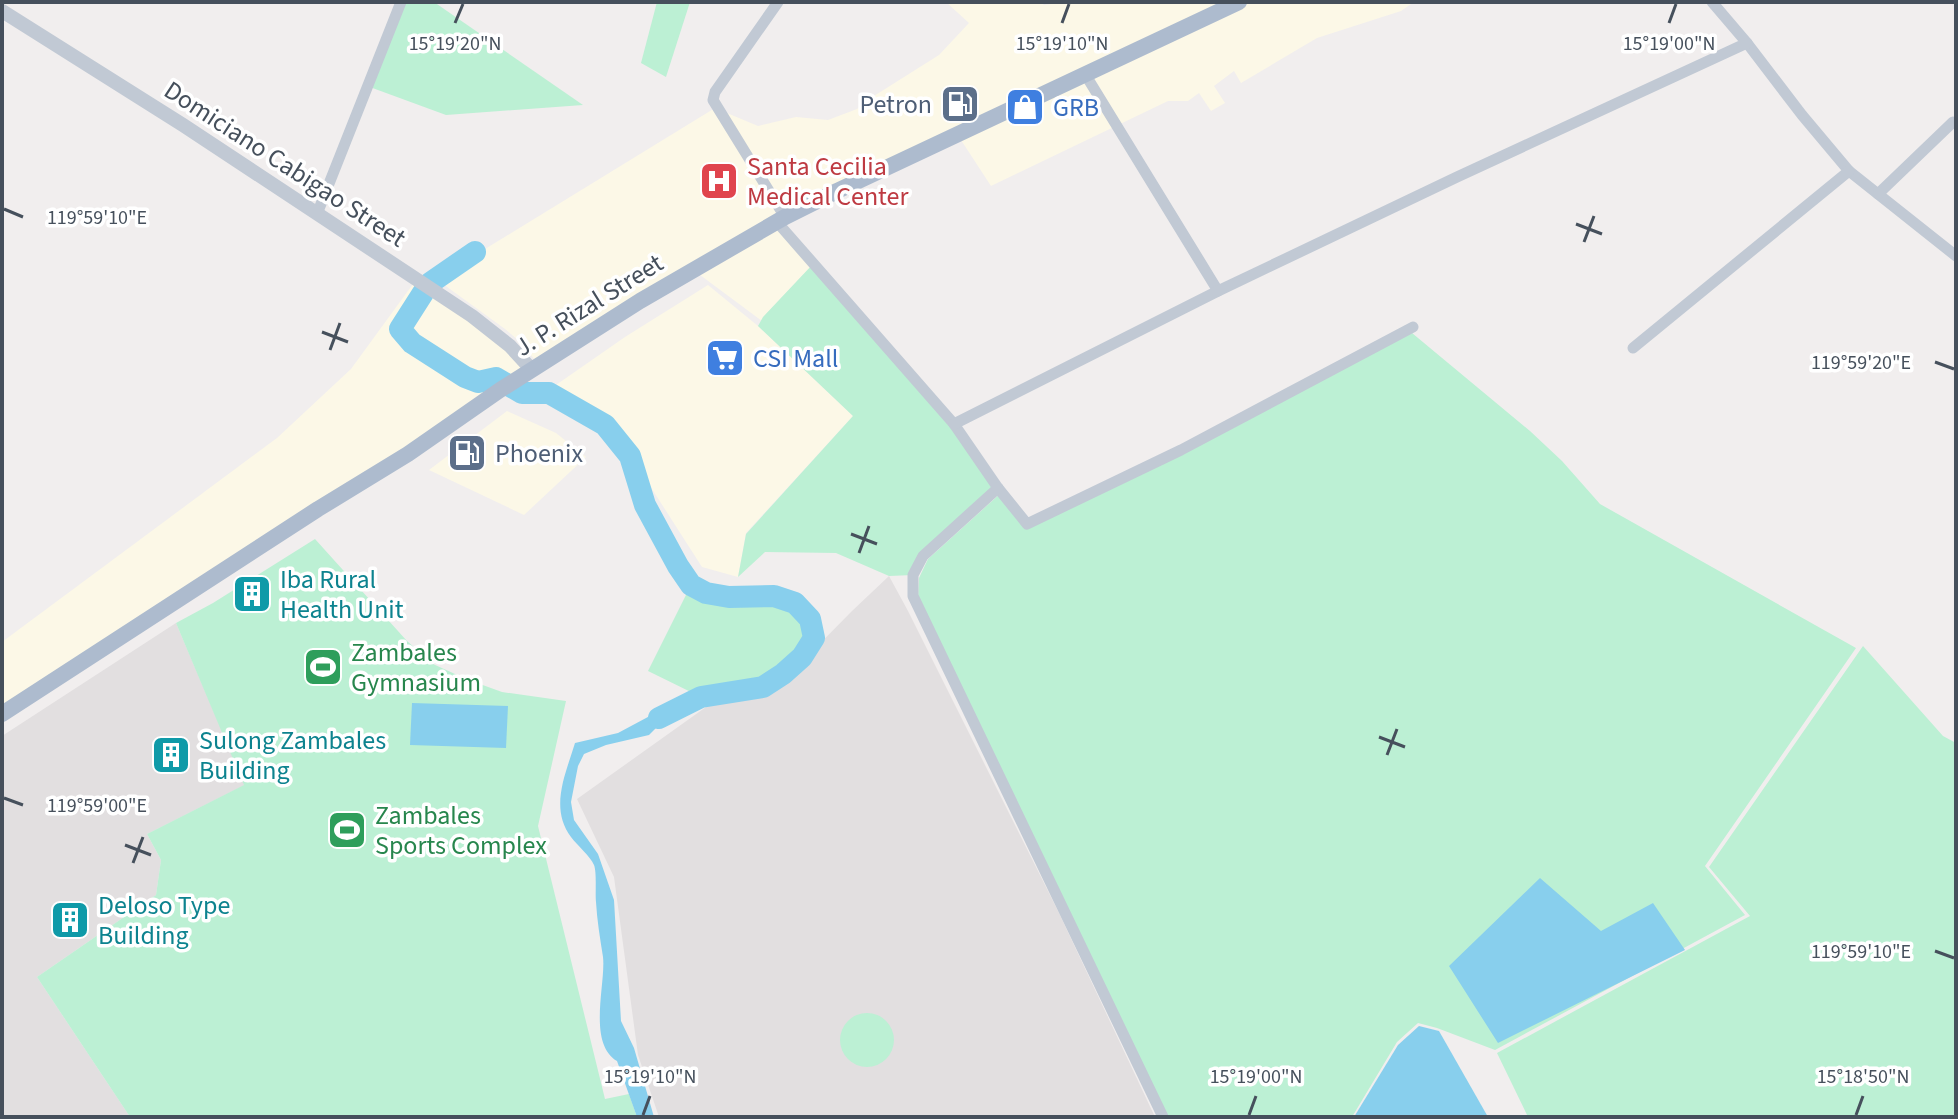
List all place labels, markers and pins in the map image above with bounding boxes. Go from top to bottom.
fuel station icon: Petron [939,83,981,125]
place label: Petron [859,86,932,123]
shop icon: GRB [1004,86,1046,128]
place label: GRB [1053,89,1099,126]
place label: Santa Cecilia Medical Center [747,148,909,215]
hospital icon: Santa Cecilia Medical Center [698,160,740,202]
supermarket icon: CSI Mall [704,337,746,379]
place label: CSI Mall [753,340,838,377]
fuel station icon: Phoenix [446,432,488,474]
place label: Phoenix [495,435,583,472]
place label: Iba Rural Health Unit [280,561,404,628]
building icon: Iba Rural Health Unit [231,573,273,615]
place label: Zambales Gymnasium [351,634,481,701]
sports icon: Zambales Gymnasium [302,646,344,688]
place label: Sulong Zambales Building [199,722,386,789]
building icon: Sulong Zambales Building [150,734,192,776]
place label: Zambales Sports Complex [375,797,547,864]
sports icon: Zambales Sports Complex [326,809,368,851]
place label: Deloso Type Building [98,887,230,954]
building icon: Deloso Type Building [49,899,91,941]

